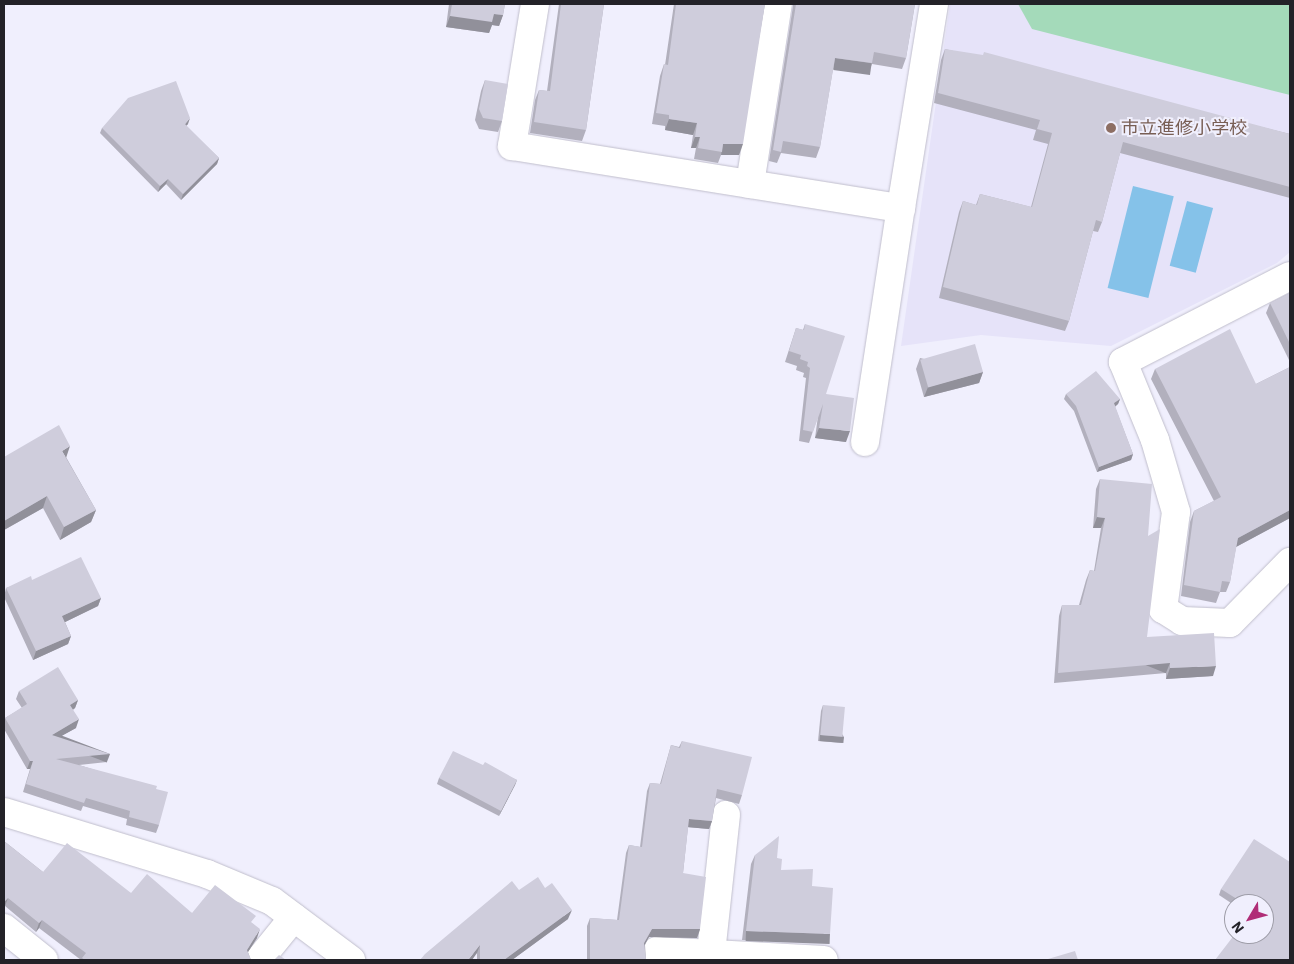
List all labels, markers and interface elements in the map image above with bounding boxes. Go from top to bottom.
place label: 市立進修小学校 [1121,117,1247,139]
marker: 市立進修小学校 [1105,122,1117,134]
north arrow [1224,894,1274,944]
text: N [1228,918,1248,937]

